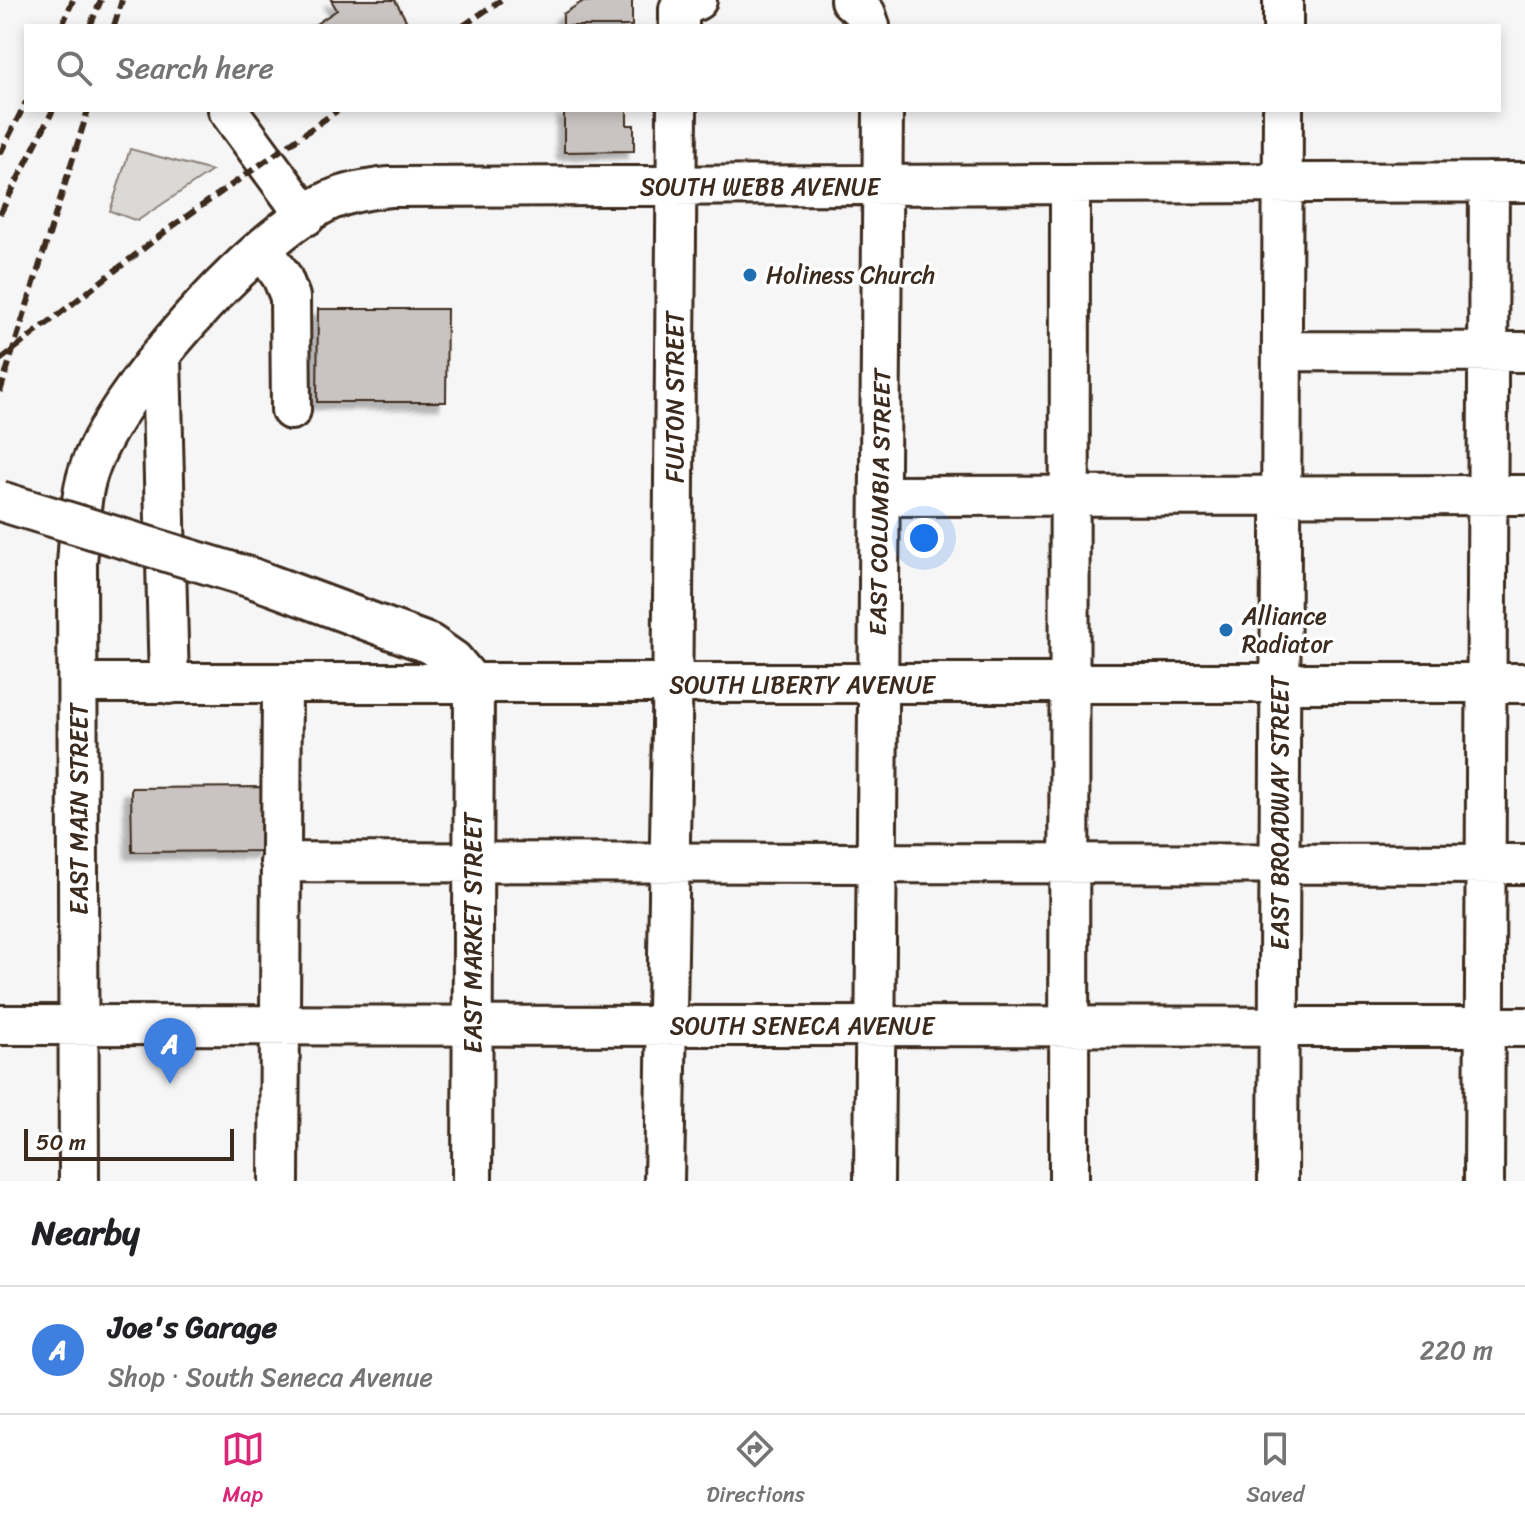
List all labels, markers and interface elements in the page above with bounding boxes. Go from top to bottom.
search box [24,24,1501,112]
text: Search here [116,41,274,95]
icon: search [52,46,96,90]
street label: SOUTH WEBB AVENUE [640,166,882,208]
place label: Holiness Church [766,254,935,296]
marker: Holiness Church [741,266,759,284]
street label: FULTON STREET [654,310,696,483]
street label: EAST COLUMBIA STREET [857,366,903,636]
your location [904,518,944,558]
place label: Alliance Radiator [1241,595,1334,665]
marker: Alliance Radiator [1217,621,1235,639]
street label: SOUTH LIBERTY AVENUE [669,664,937,706]
street label: EAST BROADWAY STREET [1259,675,1301,950]
street label: EAST MAIN STREET [58,702,100,915]
street label: EAST MARKET STREET [452,811,494,1053]
street label: SOUTH SENECA AVENUE [670,1005,936,1047]
pin: A [144,1018,196,1084]
text: 50 m [36,1123,86,1162]
scale bar [24,1125,234,1161]
text: Nearby [32,1203,140,1263]
text: Joe's Garage [108,1300,277,1354]
text: A [49,1327,67,1373]
text: 220 m [1420,1327,1493,1373]
text: Shop · South Seneca Avenue [108,1354,433,1400]
tab: Map [221,1427,265,1514]
tab: Directions [706,1427,805,1514]
tab: Saved [1246,1427,1304,1514]

